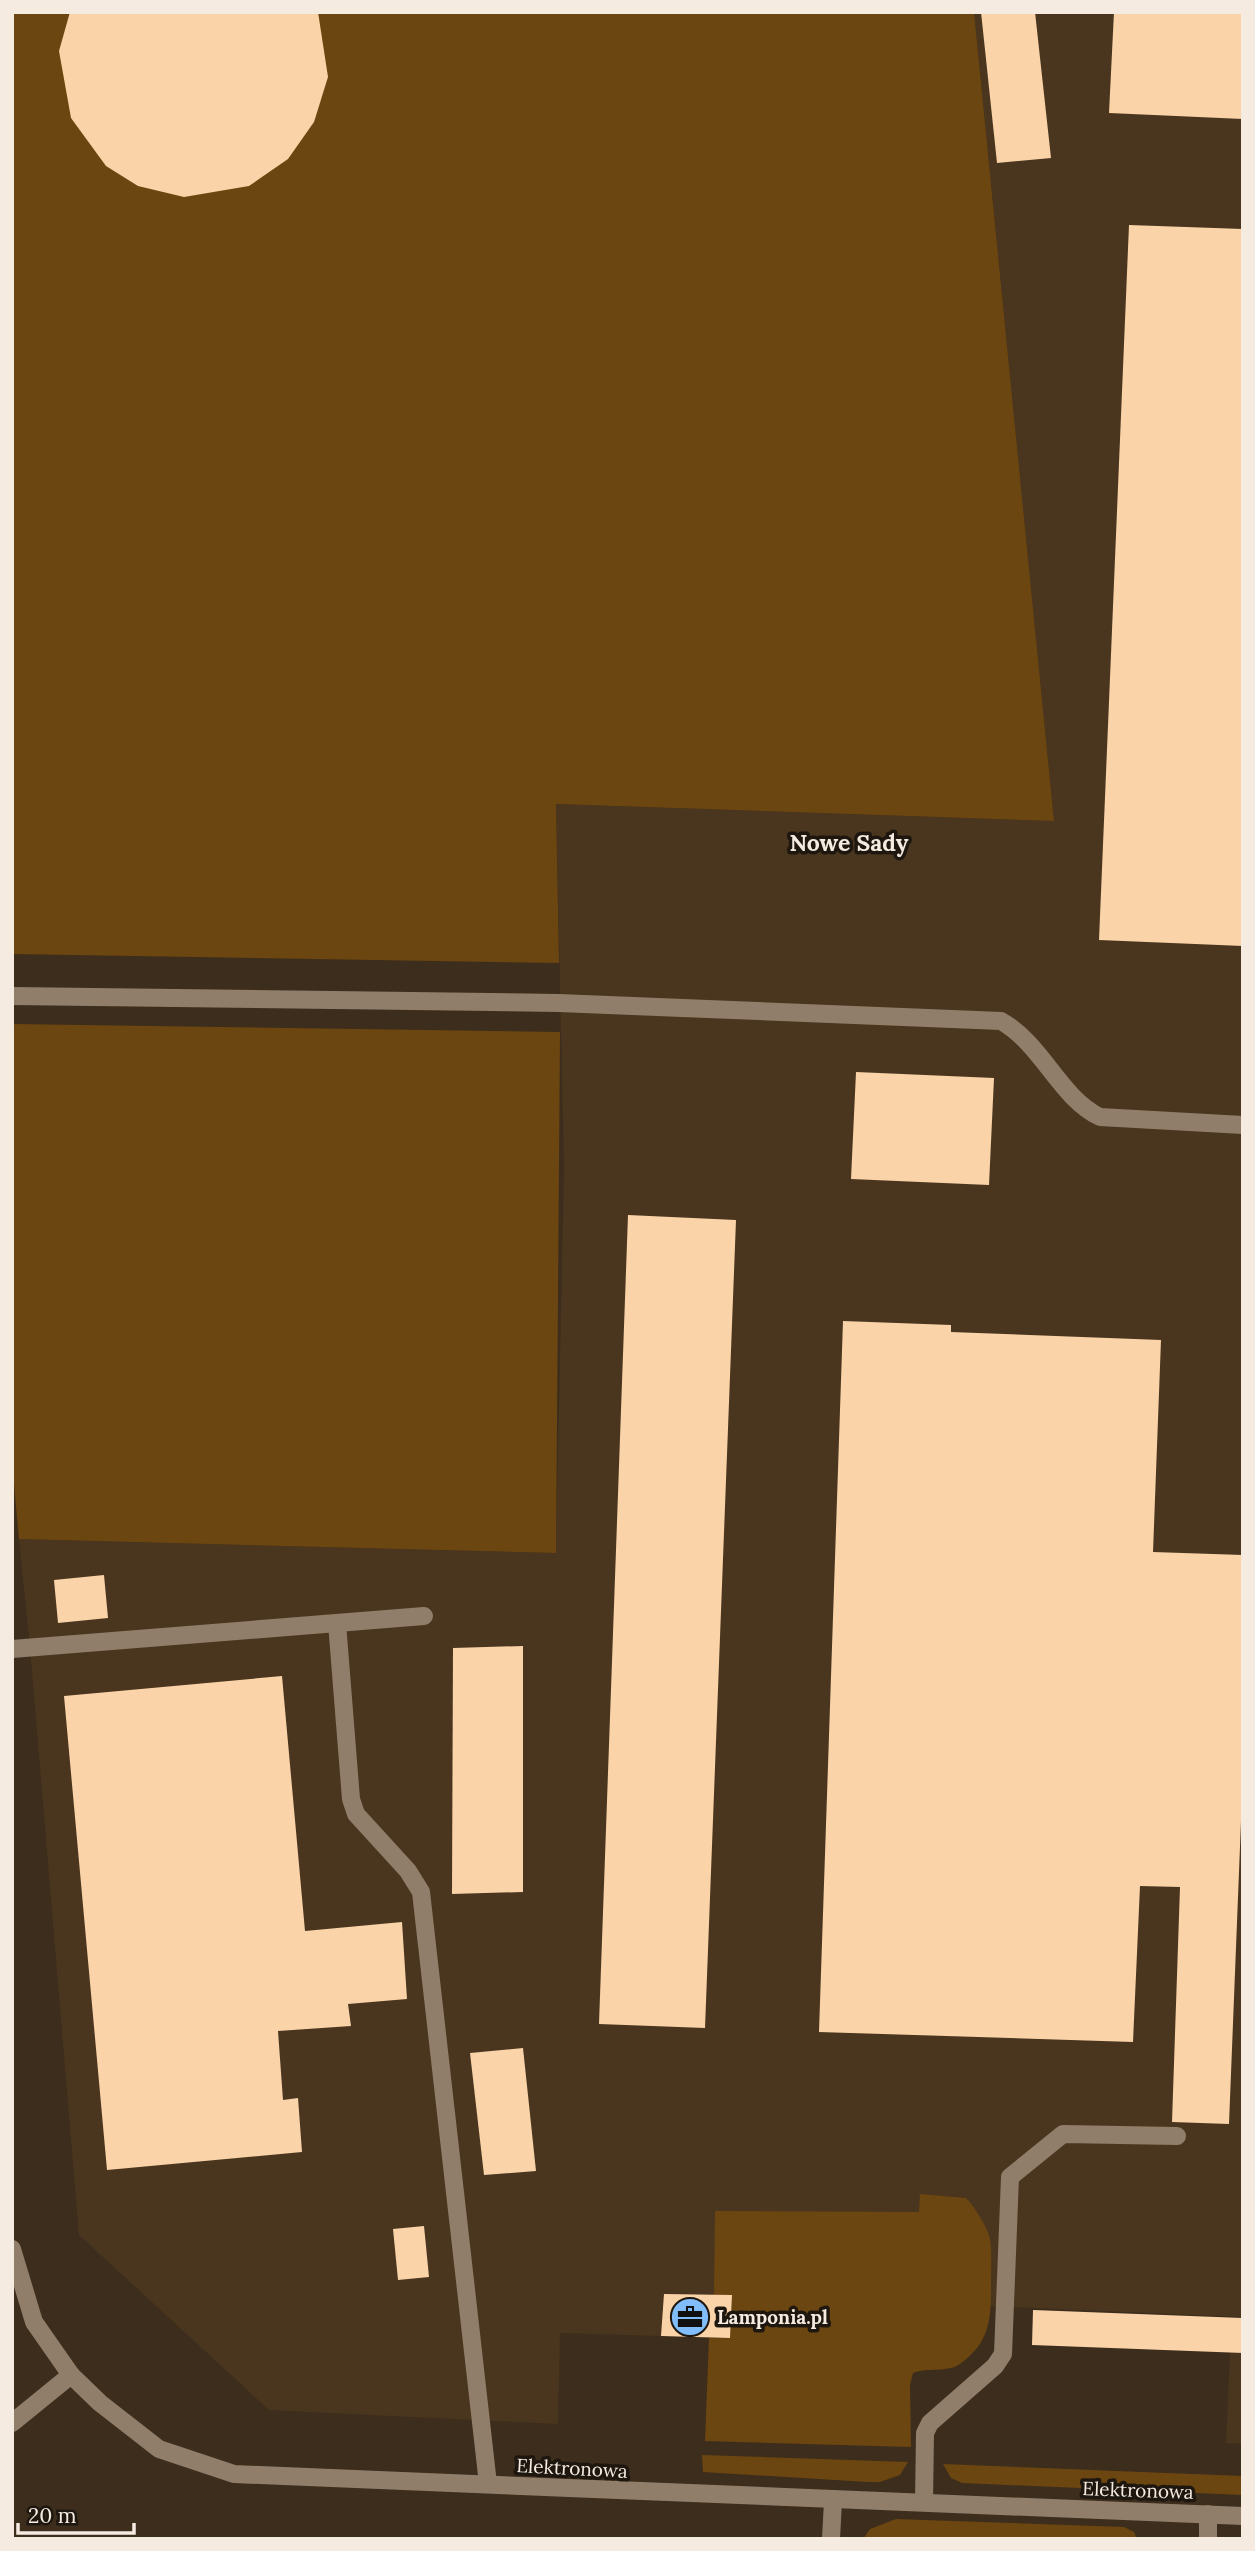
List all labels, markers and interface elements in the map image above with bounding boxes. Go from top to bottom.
district label: Nowe Sady [790,828,909,857]
office icon: Lamponia.pl [669,2296,711,2338]
place label: Lamponia.pl [717,2305,828,2329]
street label: Elektronowa [516,2453,628,2483]
street label: Elektronowa [1082,2476,1194,2504]
scale bar [18,2492,133,2536]
text: 20 m [28,2502,77,2529]

